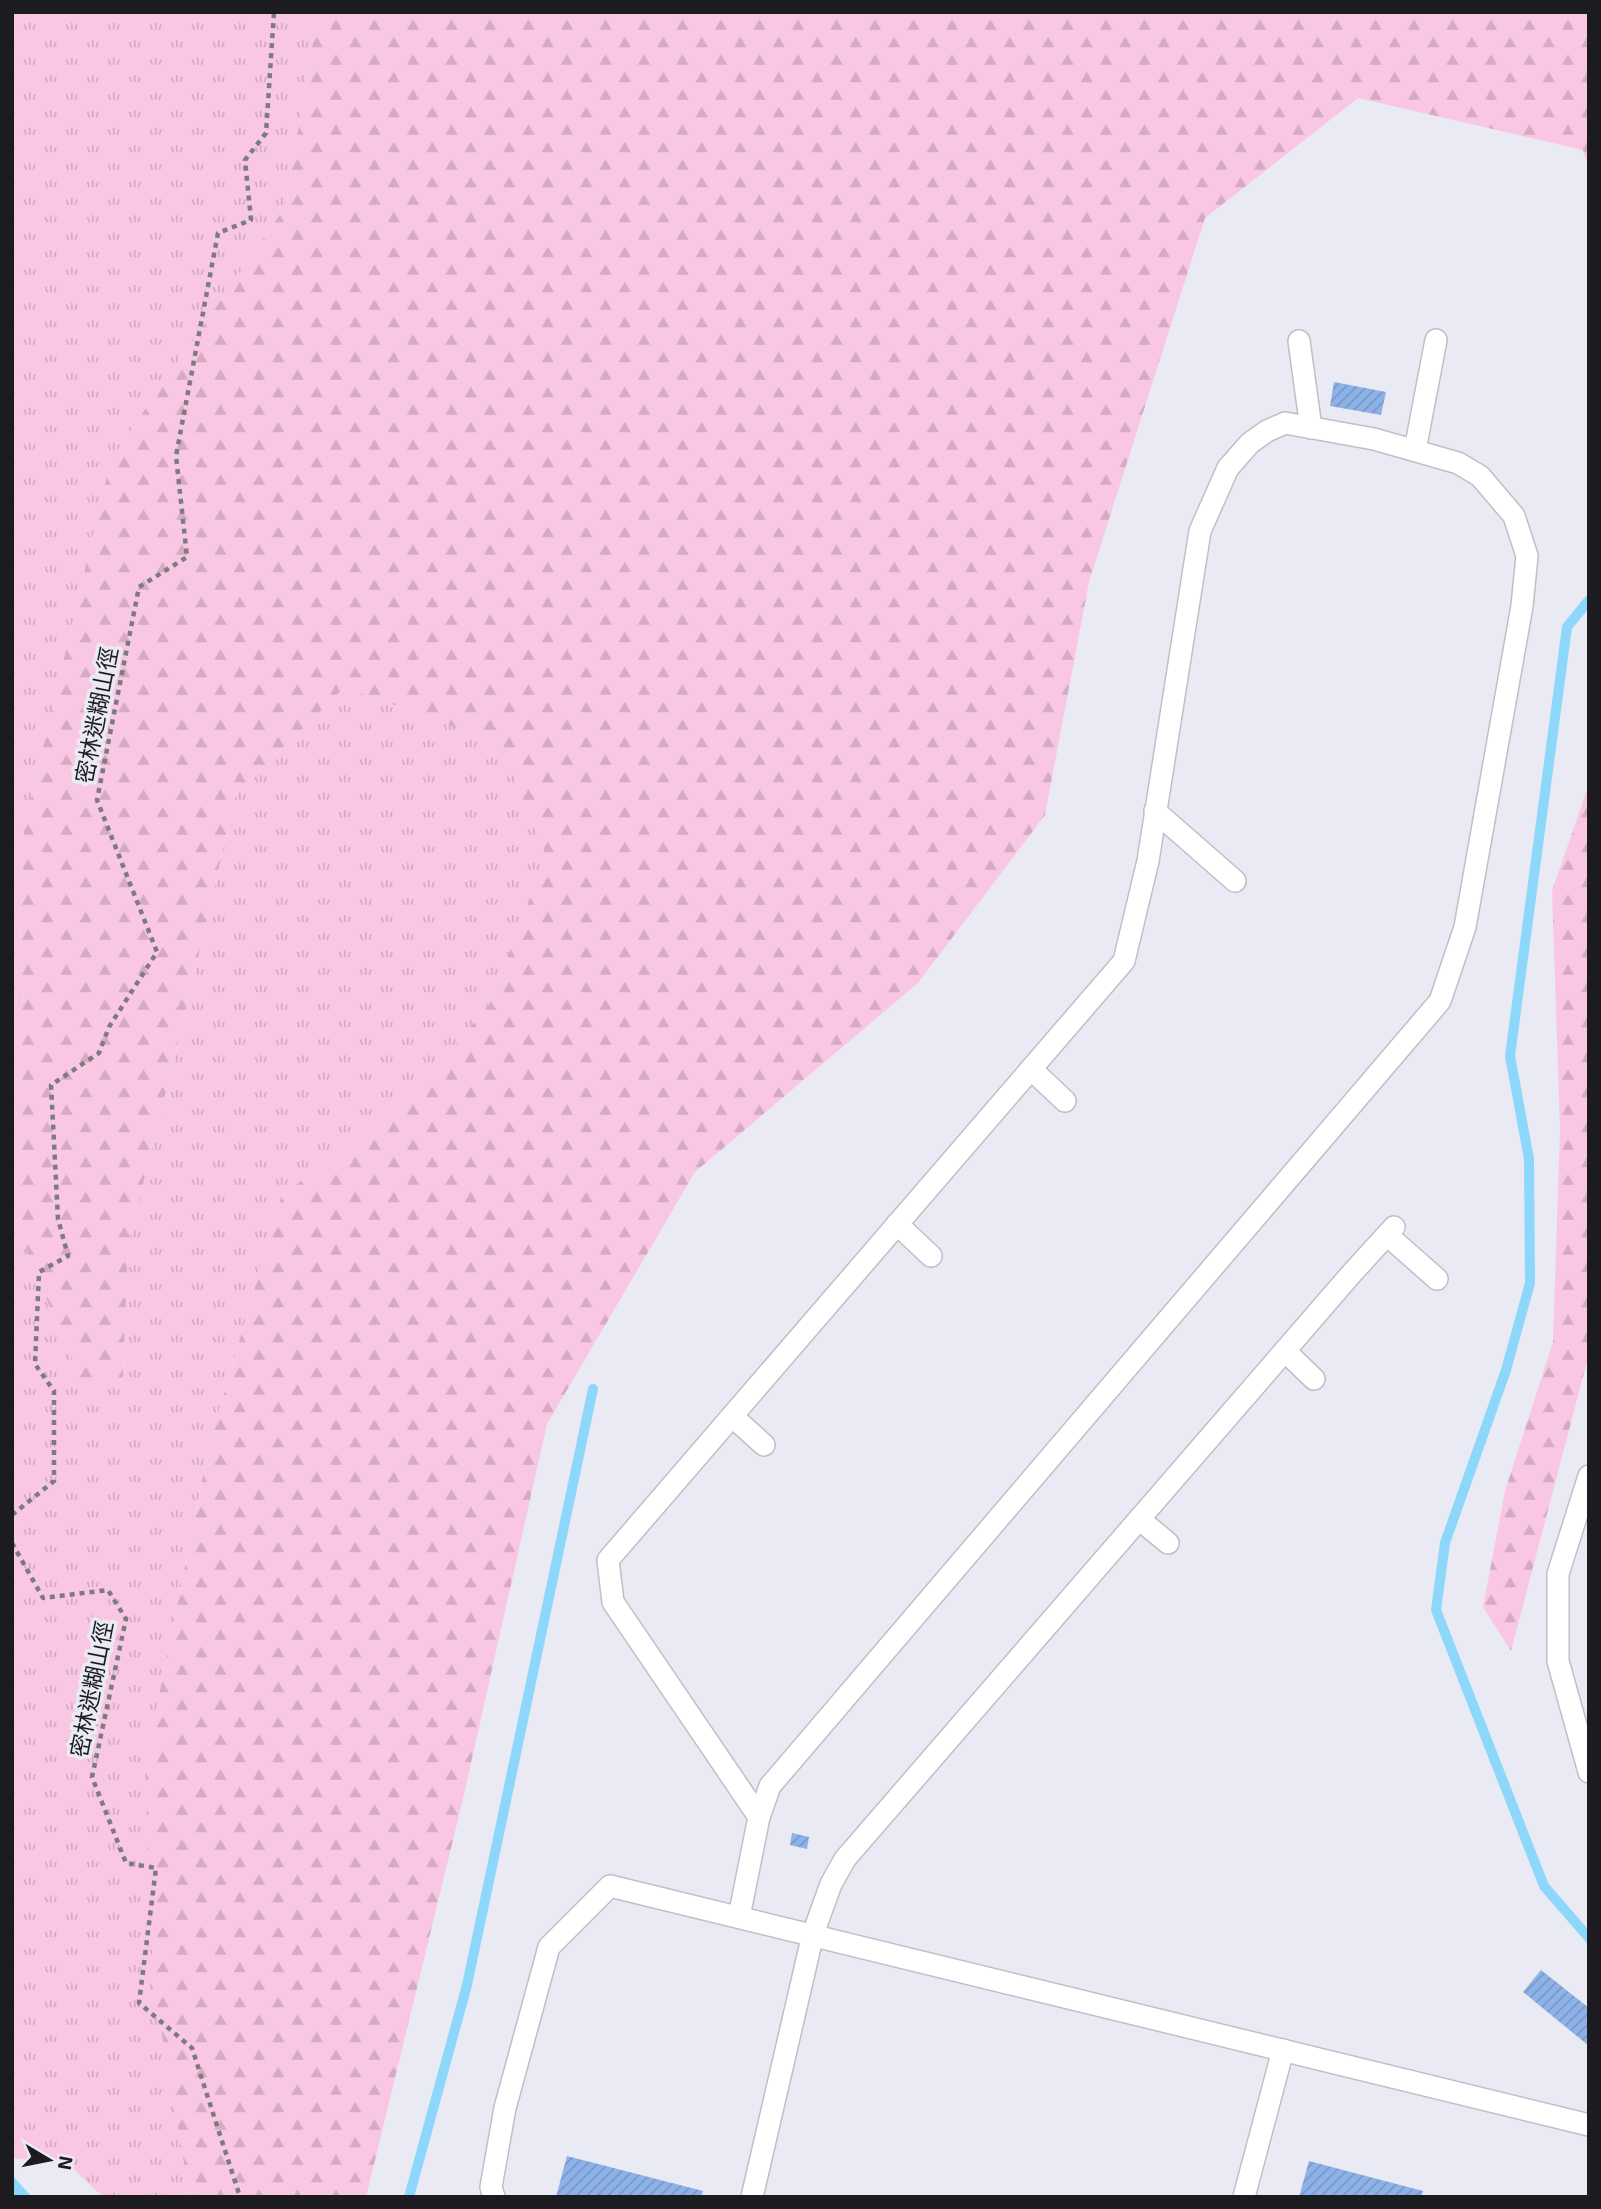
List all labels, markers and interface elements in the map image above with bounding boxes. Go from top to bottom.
street label: 密林迷糊山徑 [69,645,123,785]
street label: 密林迷糊山徑 [64,1619,118,1759]
north arrow [14,2125,84,2195]
text: N [54,2154,79,2172]

